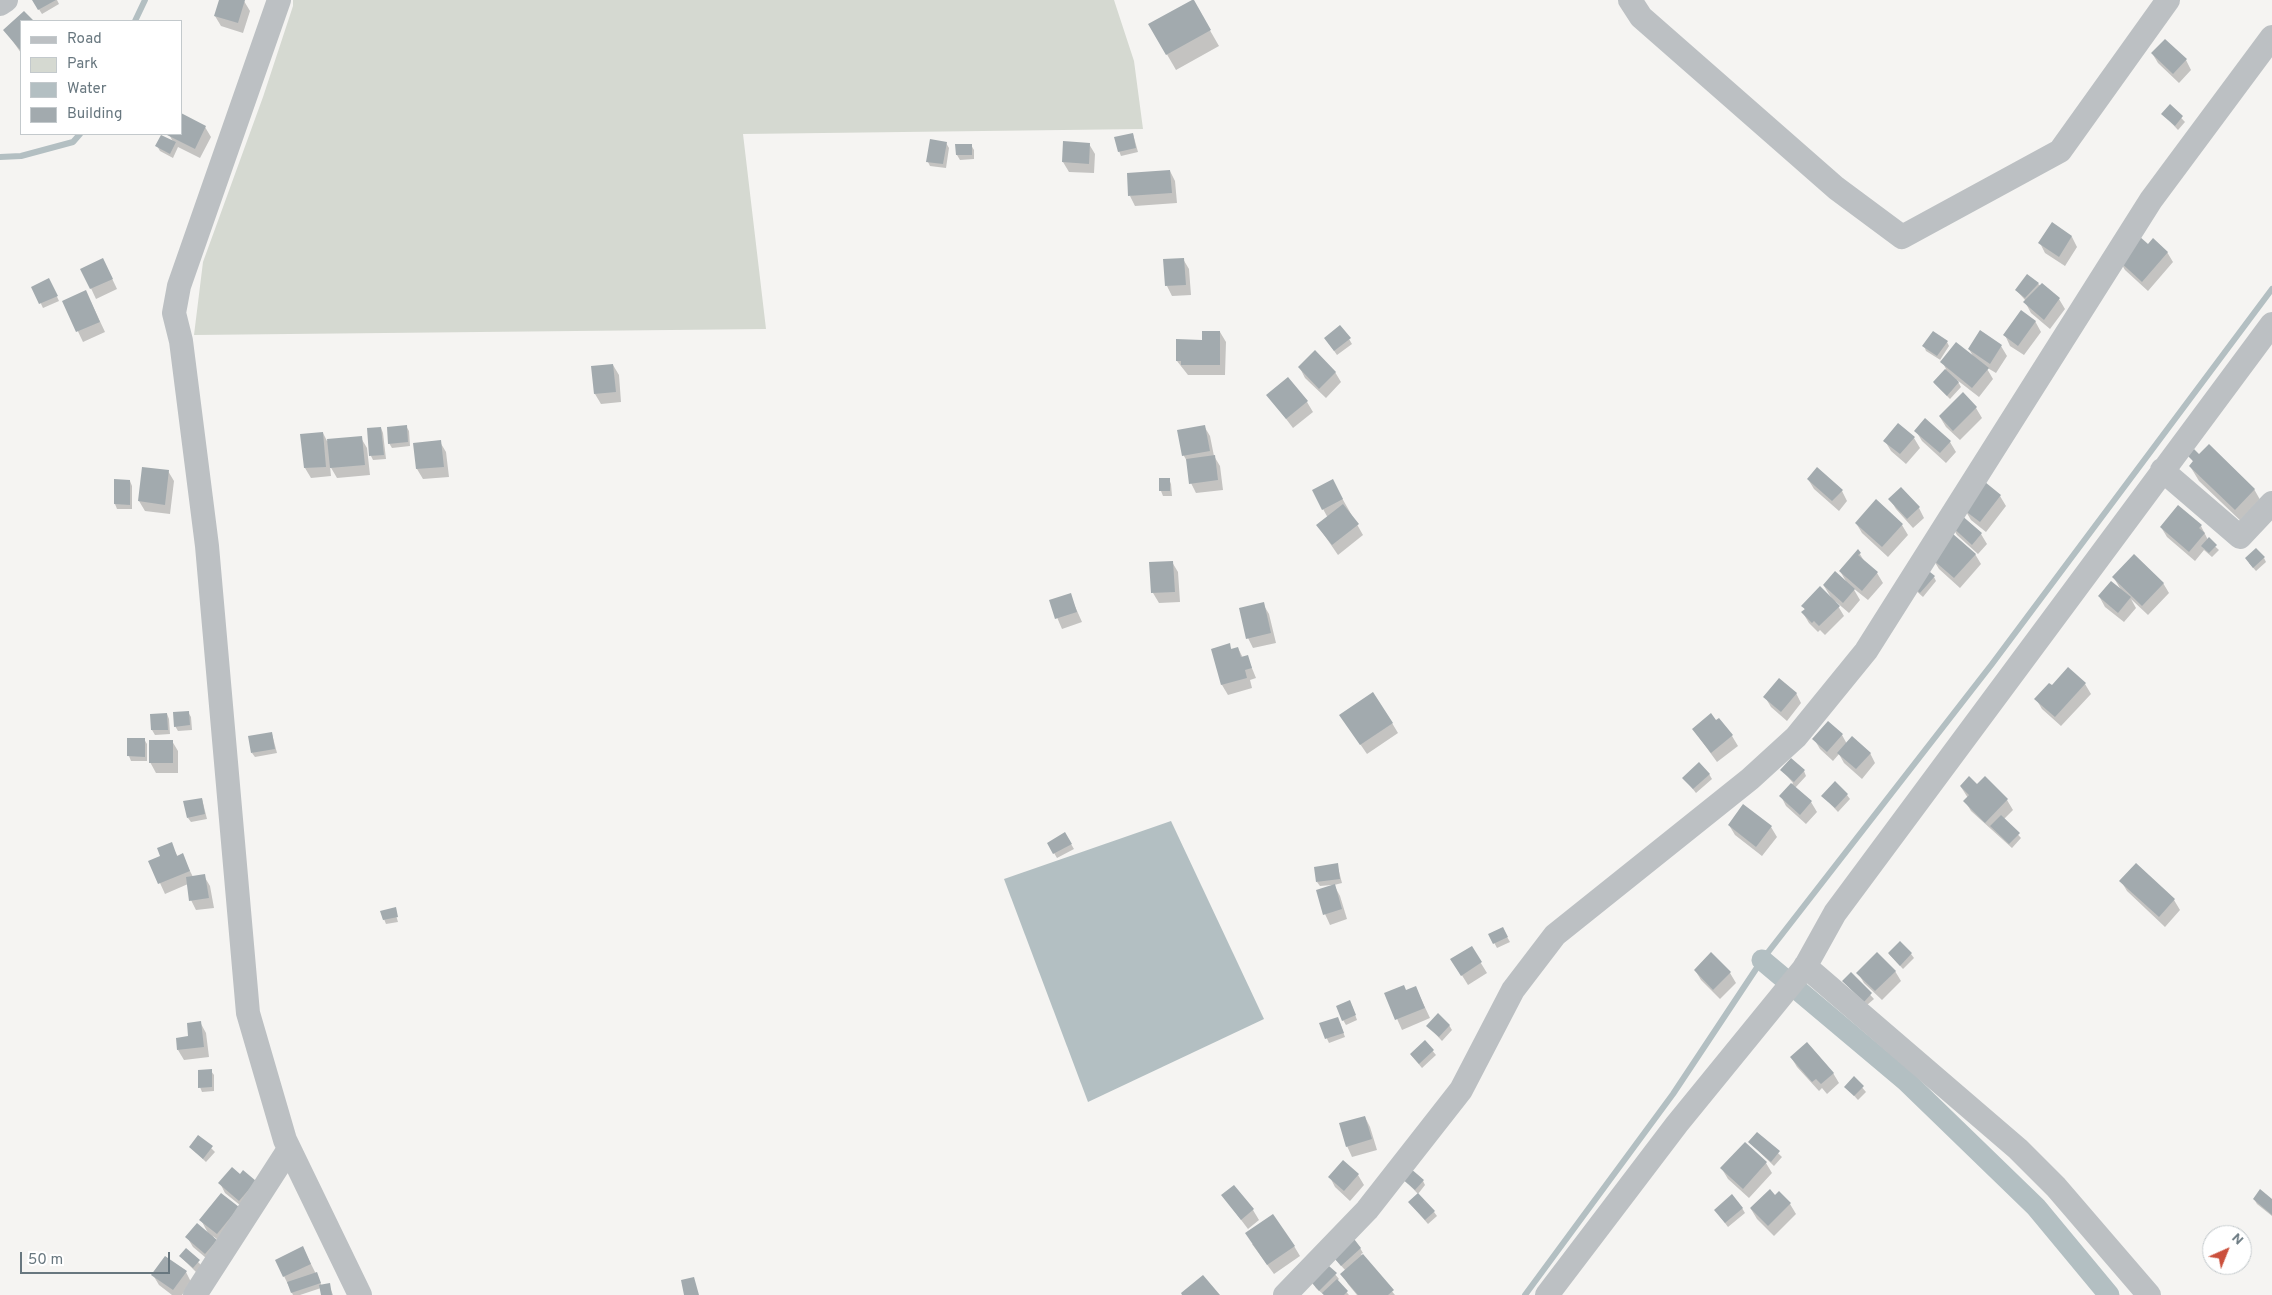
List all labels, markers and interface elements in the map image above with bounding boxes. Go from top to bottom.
legend [20,20,182,135]
text: Road [67,30,102,49]
text: Park [67,55,98,74]
text: Water [67,80,106,99]
text: Building [67,105,122,124]
north arrow [2202,1225,2252,1275]
text: N [2228,1230,2247,1249]
scale bar [22,1242,172,1274]
text: 50 m [28,1251,63,1270]

